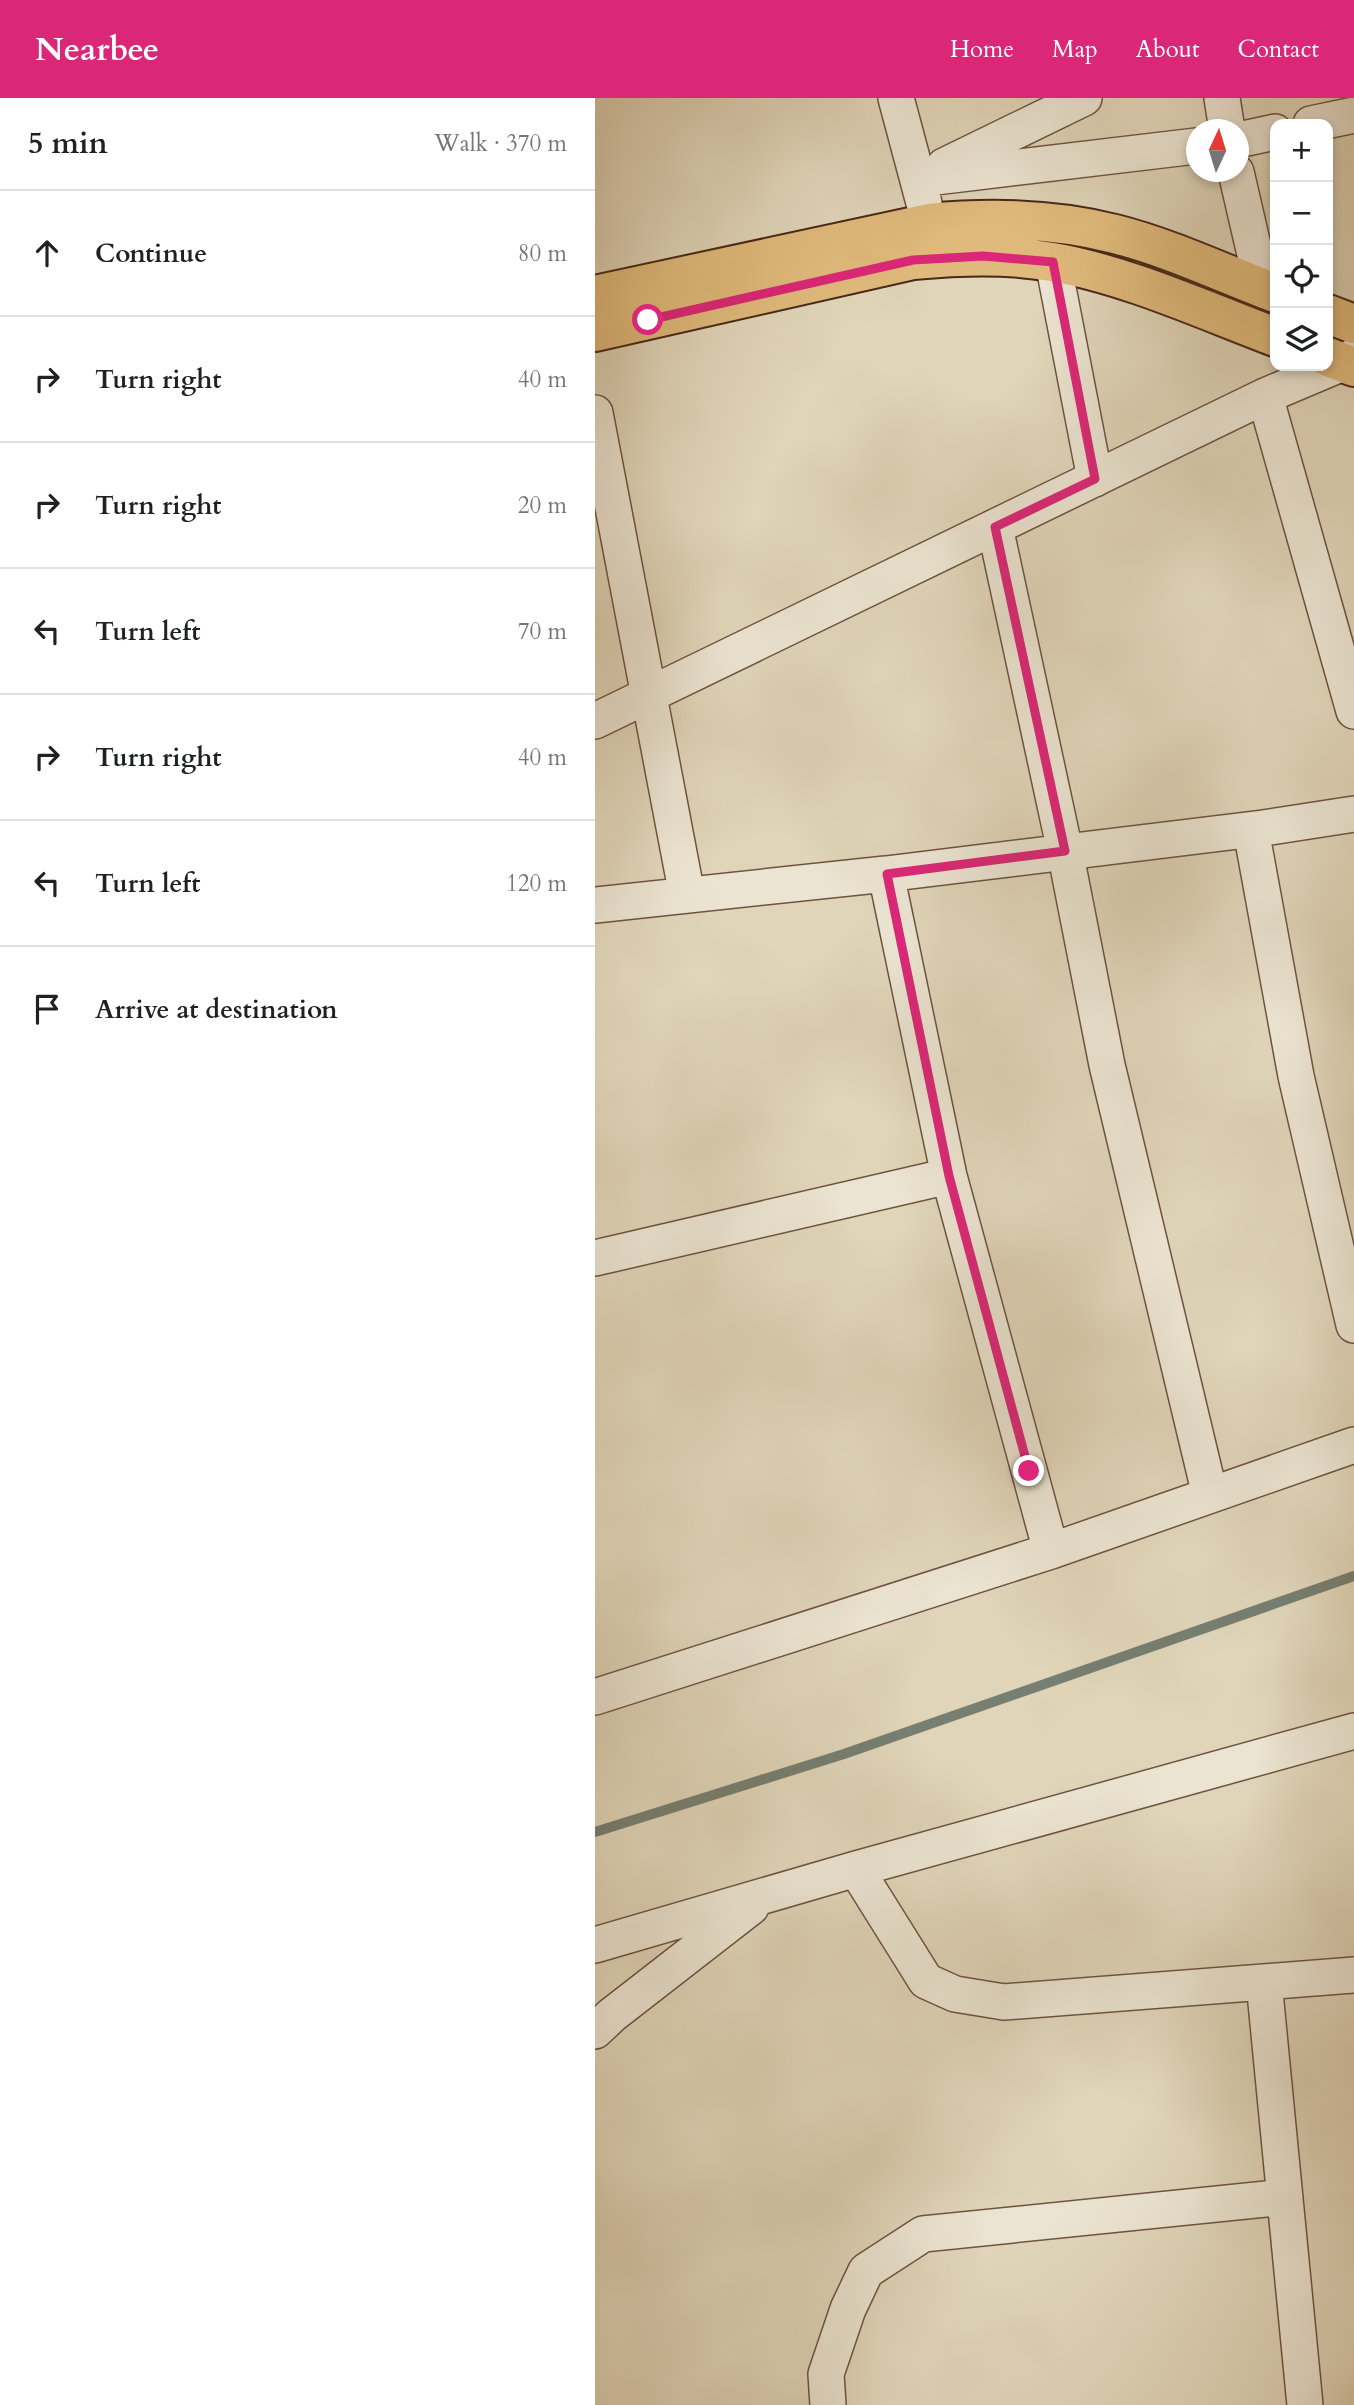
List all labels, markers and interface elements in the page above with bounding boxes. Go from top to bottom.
text: Nearbee [35,27,159,72]
text: Home [950,33,1014,66]
text: Map [1052,33,1098,66]
text: About [1136,33,1200,66]
text: Contact [1238,33,1319,66]
north arrow [1186,119,1249,182]
map controls [1270,119,1333,371]
button: + [1270,119,1333,182]
text: 5 min [28,123,108,164]
text: Walk · 370 m [434,128,567,159]
button: − [1270,182,1333,245]
icon: ahead [28,234,66,272]
text: Continue [95,236,207,271]
text: 80 m [518,238,567,269]
button: locate [1270,245,1333,308]
route start [632,304,663,335]
button: layers [1270,308,1333,371]
icon: right [28,360,66,398]
text: Turn right [95,362,222,397]
text: 40 m [518,364,567,395]
icon: right [28,486,66,524]
text: Turn right [95,488,222,523]
text: 20 m [518,490,567,521]
icon: left [28,612,66,650]
text: Turn left [95,614,200,649]
text: 70 m [518,616,567,647]
icon: right [28,738,66,776]
text: Turn right [95,740,222,775]
text: 40 m [518,742,567,773]
icon: left [28,864,66,902]
text: Turn left [95,866,200,901]
text: 120 m [506,868,567,899]
icon: arrive [28,990,66,1028]
text: Arrive at destination [95,992,338,1027]
route end [1013,1455,1044,1486]

